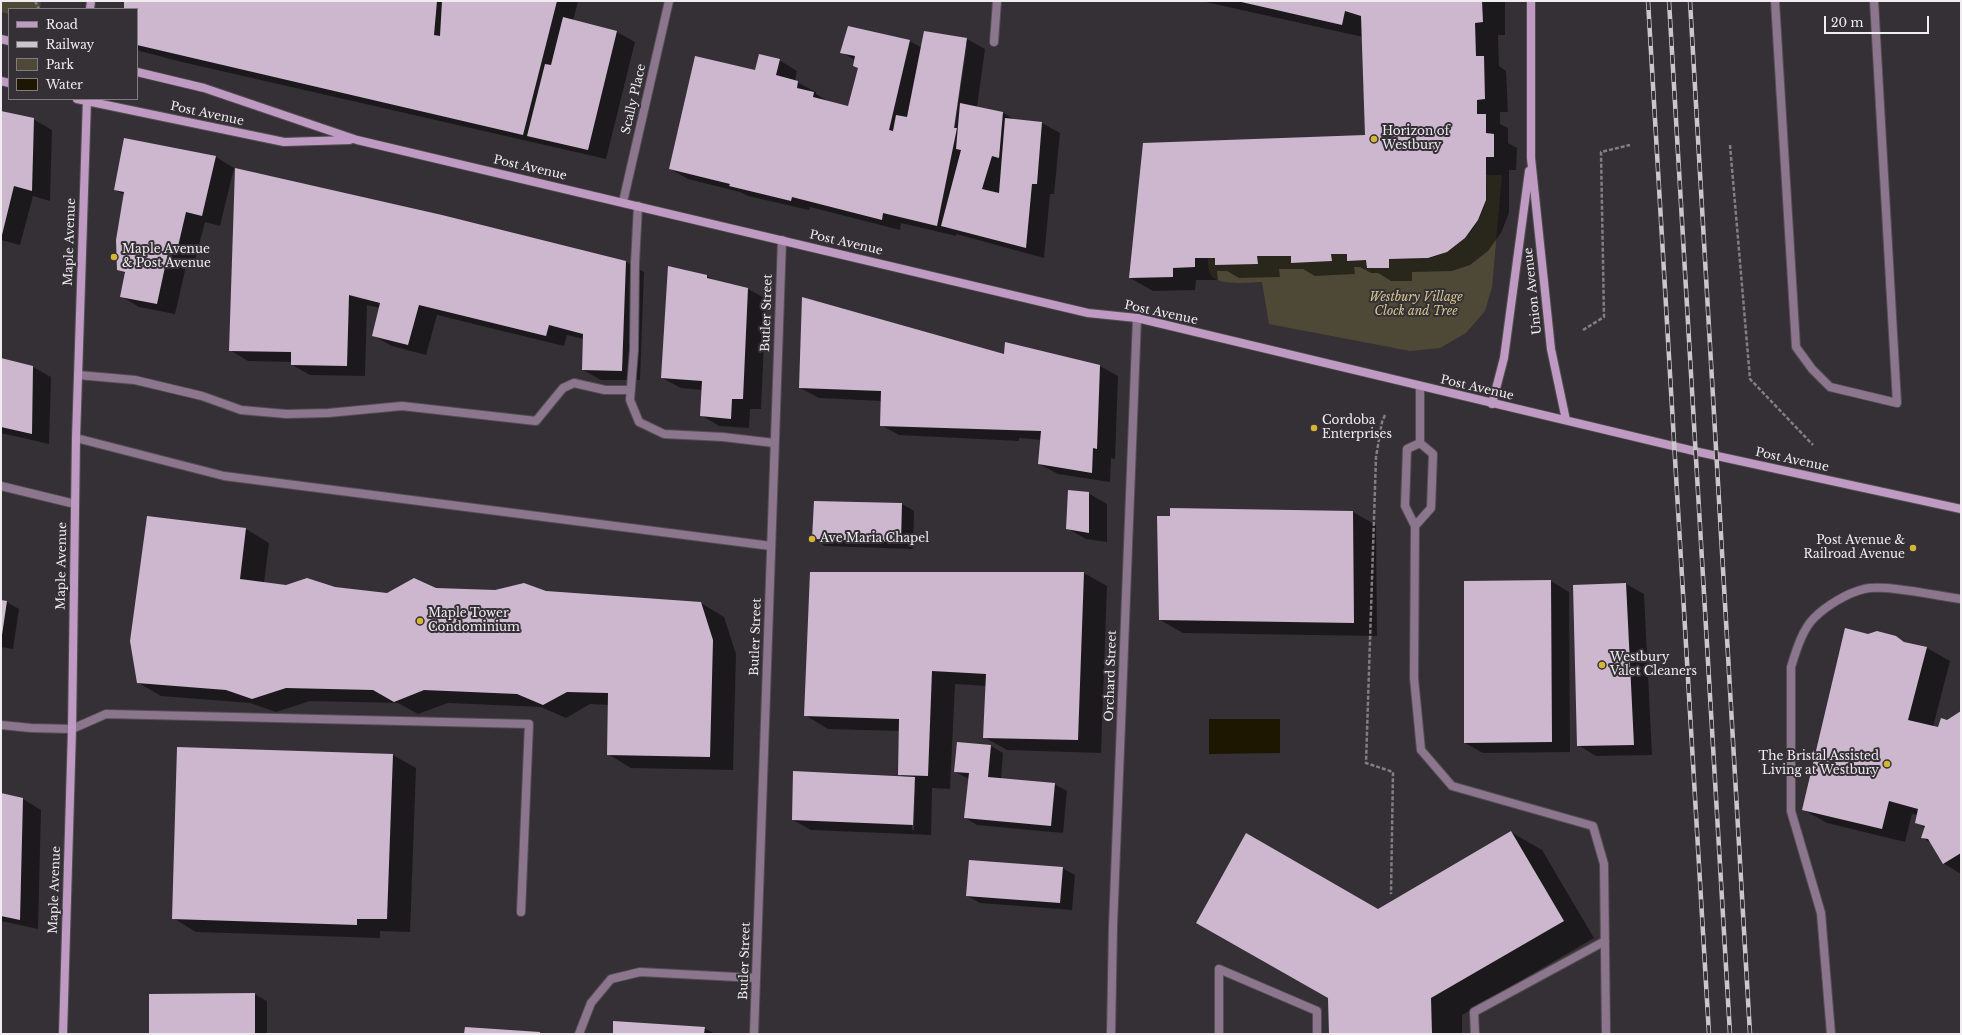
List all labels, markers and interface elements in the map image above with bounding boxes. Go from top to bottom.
legend [8,8,138,100]
scale bar [1826,8,1931,34]
text: 20 m [1831,15,1863,30]
text: Road [46,17,78,32]
text: Railway [46,37,94,52]
text: Park [46,57,74,72]
street label: Scally Place [619,62,649,136]
text: Water [46,77,83,92]
street label: Post Avenue [169,99,245,129]
place label: Horizon of Westbury [1382,125,1449,153]
marker: Horizon of Westbury [1369,134,1379,144]
street label: Post Avenue [492,153,568,183]
street label: Maple Avenue [61,198,79,286]
street label: Post Avenue [808,228,884,258]
place label: Maple Avenue & Post Avenue [122,243,211,271]
street label: Union Avenue [1521,247,1545,335]
marker: Maple Avenue & Post Avenue [109,252,119,262]
street label: Butler Street [758,274,776,352]
park label: Westbury Village Clock and Tree [1369,291,1463,319]
street label: Post Avenue [1123,298,1199,328]
street label: Post Avenue [1439,373,1515,403]
place label: Cordoba Enterprises [1322,414,1392,442]
marker: Cordoba Enterprises [1309,423,1319,433]
street label: Post Avenue [1754,445,1830,475]
street label: Maple Avenue [54,522,70,610]
place label: Ave Maria Chapel [820,532,929,546]
marker: Ave Maria Chapel [807,534,817,544]
place label: Post Avenue & Railroad Avenue [1804,534,1905,562]
marker: Post Avenue & Railroad Avenue [1908,543,1918,553]
street label: Butler Street [747,598,765,676]
place label: Maple Tower Condominium [428,607,520,635]
marker: Maple Tower Condominium [415,616,425,626]
street label: Orchard Street [1102,630,1120,722]
place label: Westbury Valet Cleaners [1610,651,1697,679]
marker: Westbury Valet Cleaners [1597,660,1607,670]
place label: The Bristal Assisted Living at Westbury [1759,750,1879,778]
marker: The Bristal Assisted Living at Westbury [1882,759,1892,769]
street label: Maple Avenue [46,846,64,934]
street label: Butler Street [736,922,754,1000]

